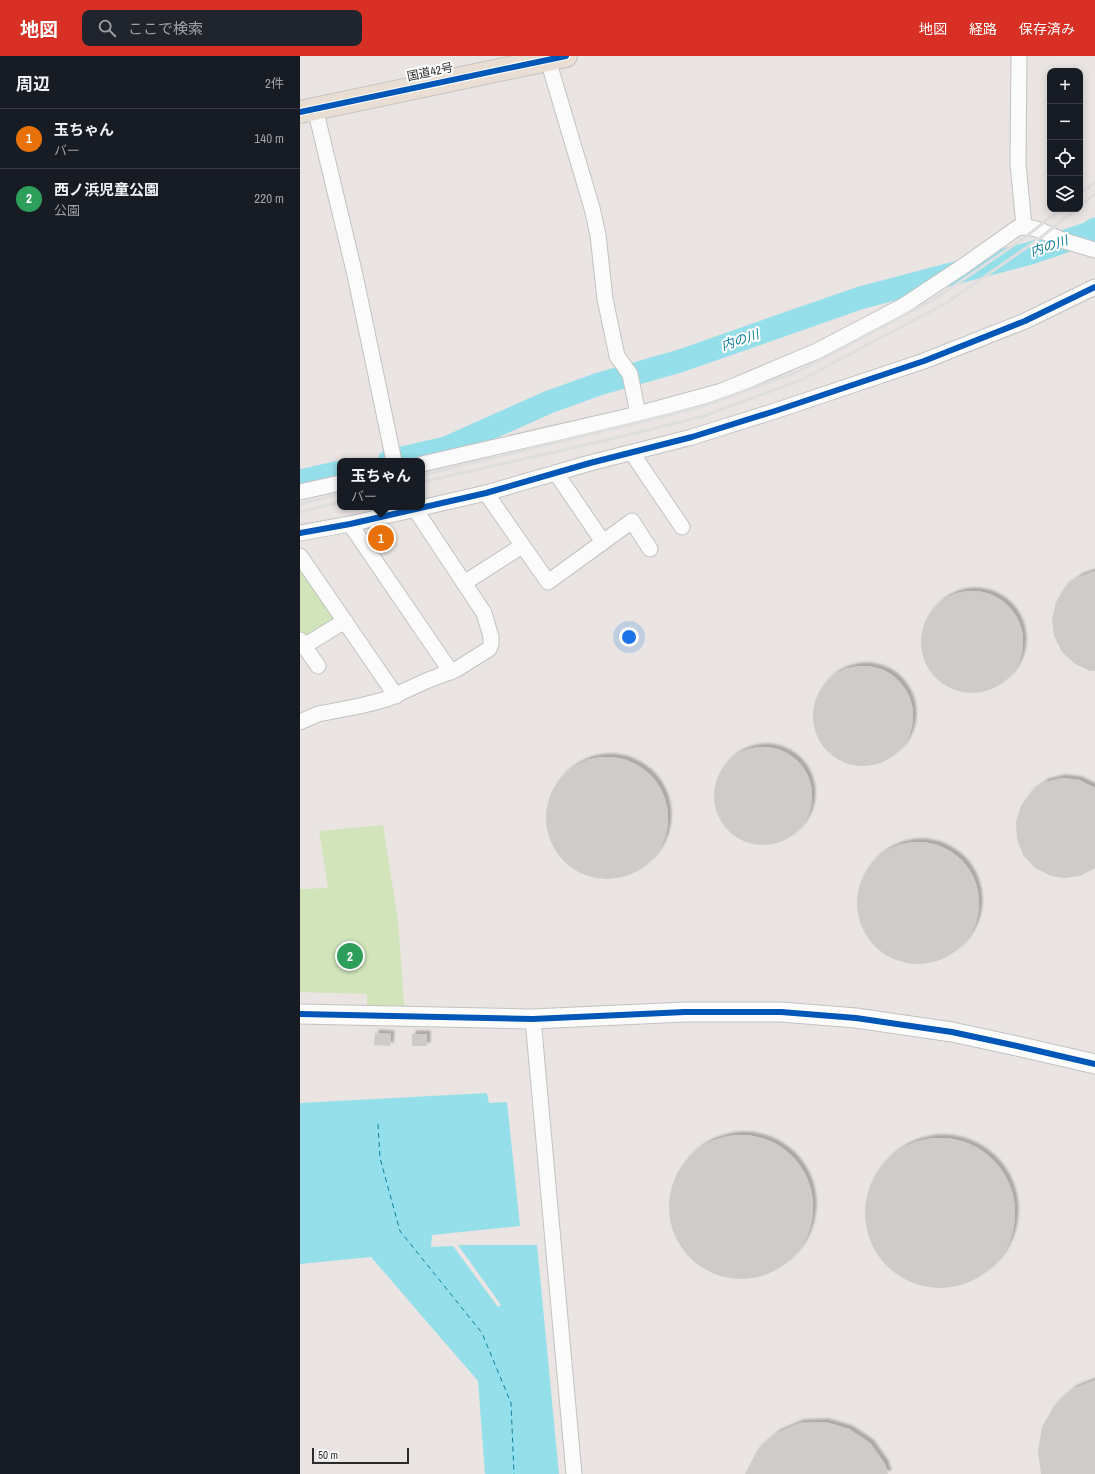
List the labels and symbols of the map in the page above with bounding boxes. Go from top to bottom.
street label: 国道42号 [405,59,455,85]
water label: 内の川 [1028,231,1072,260]
water label: 内の川 [719,325,763,354]
pin: 1 [368,523,394,553]
your location [619,627,639,647]
pin: 2 [337,941,363,971]
scale bar [312,1446,409,1465]

